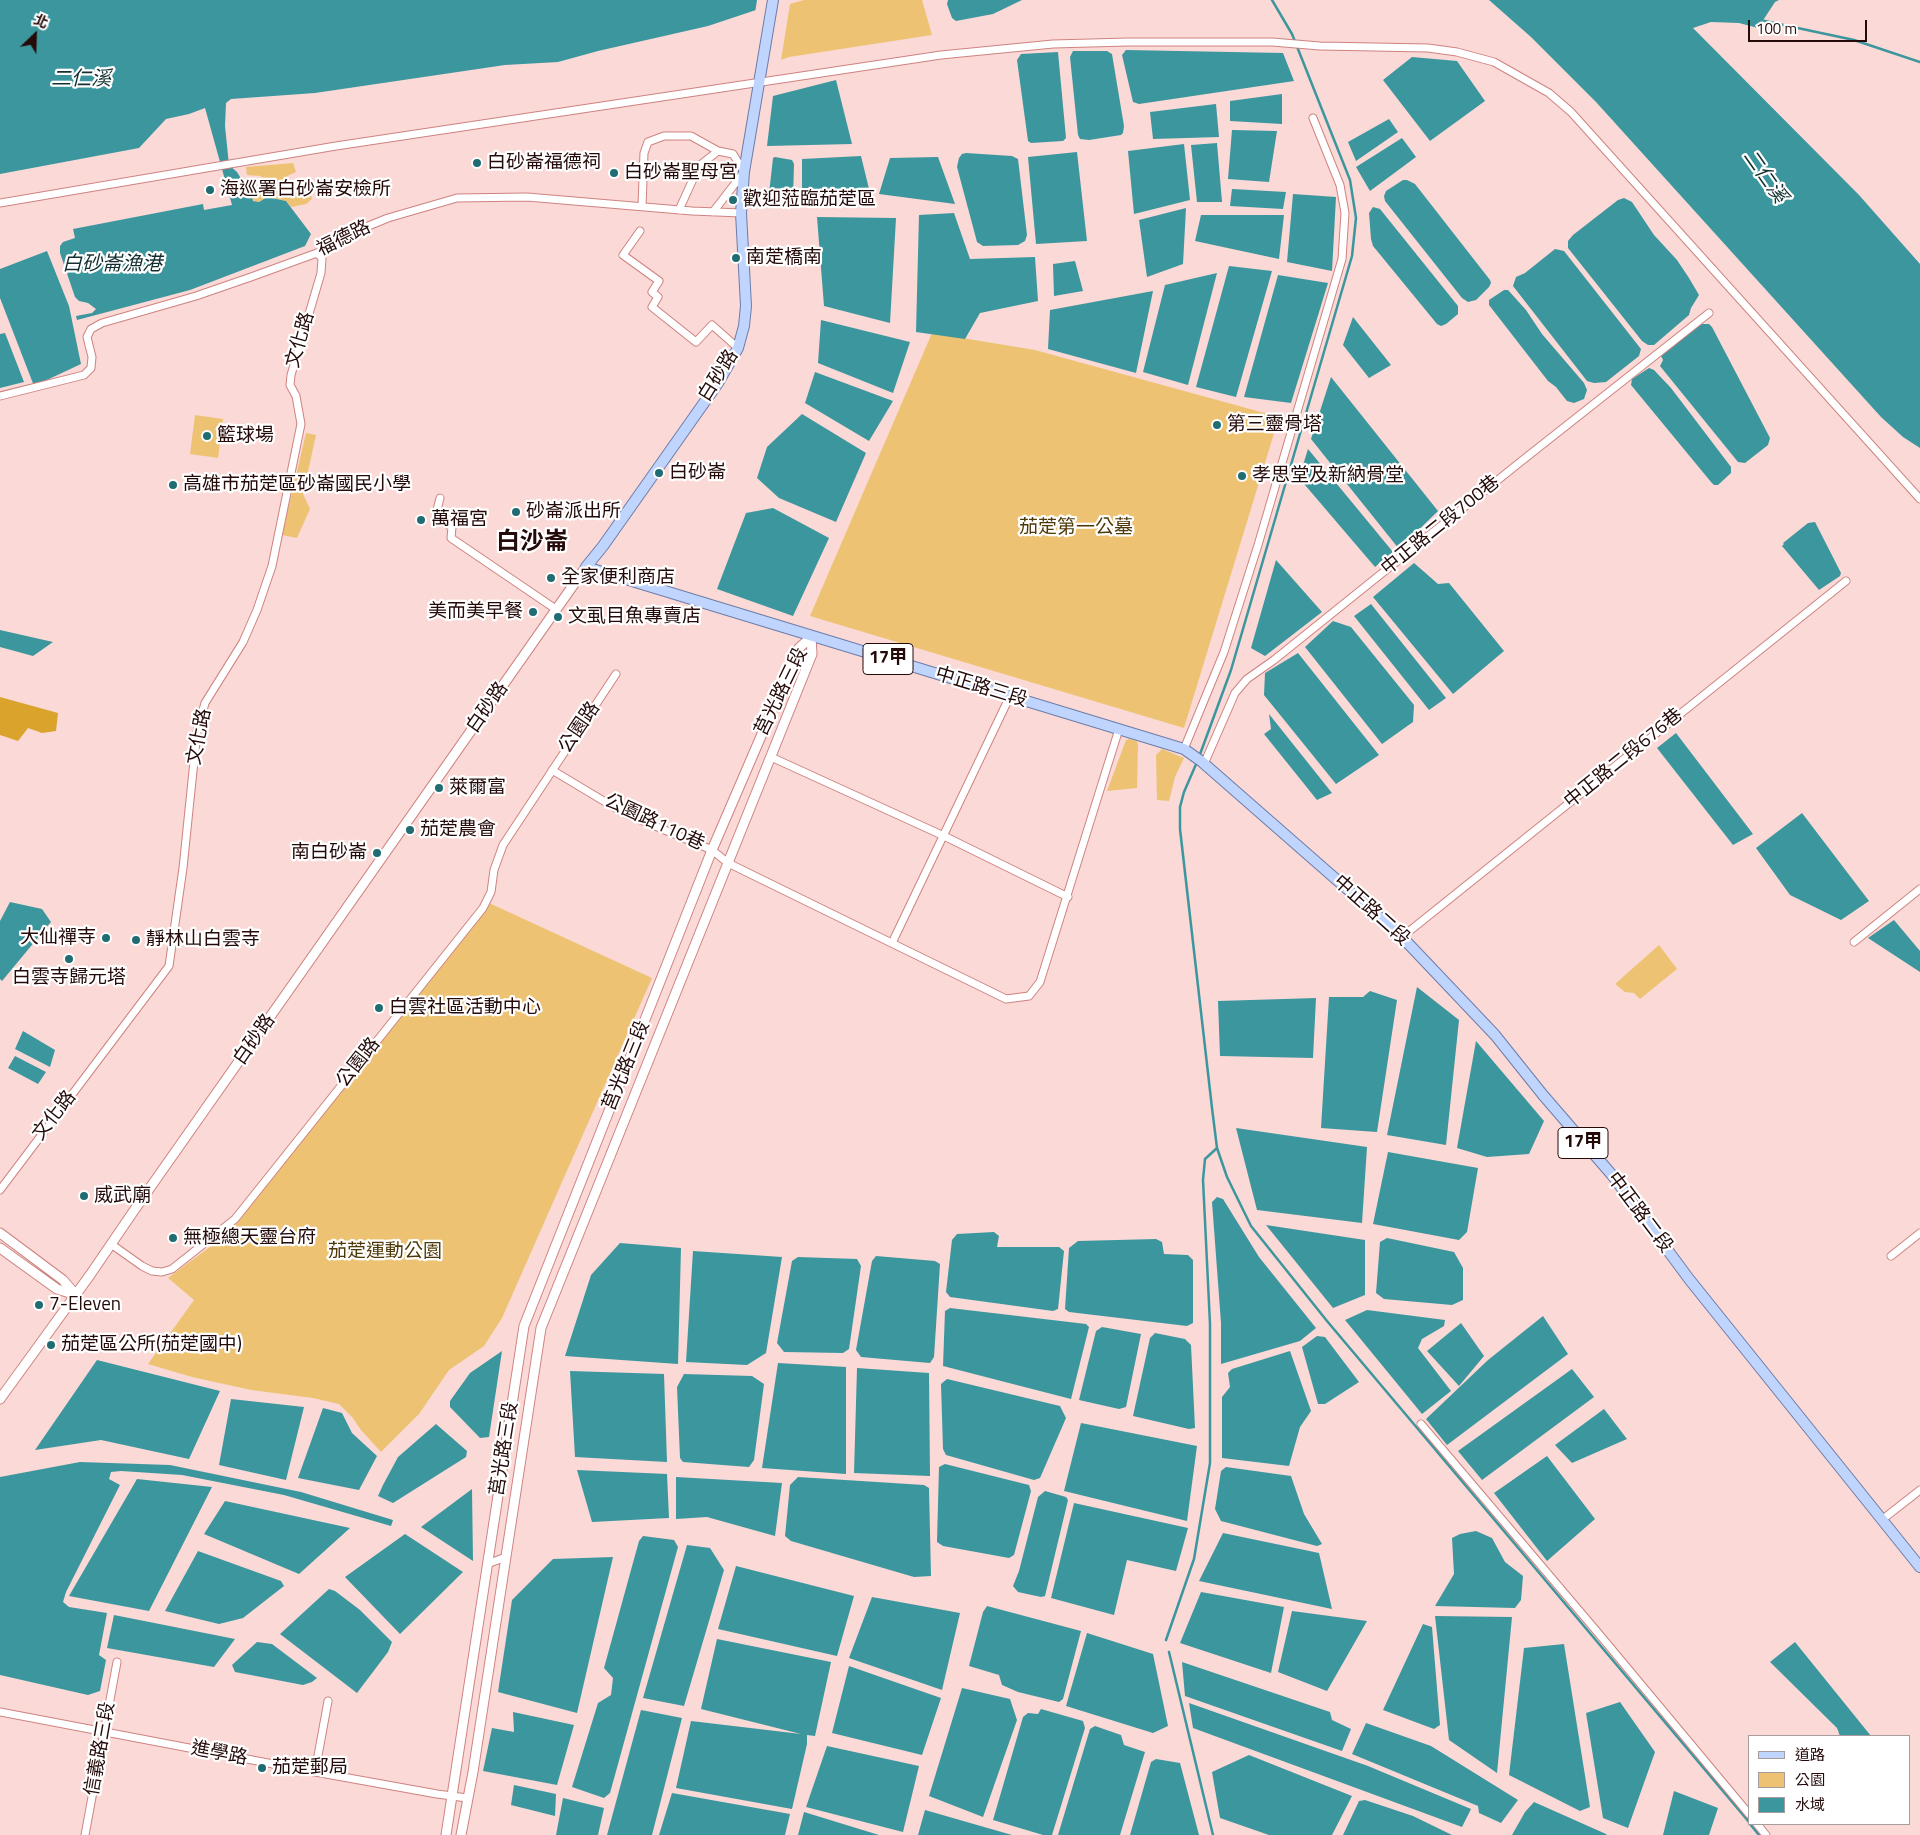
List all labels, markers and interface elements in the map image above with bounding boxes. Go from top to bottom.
text: 北 [31,8,52,33]
north arrow [10,10,60,60]
scale bar [1750,10,1869,42]
text: 100 m [1756,17,1797,40]
water label: 二仁溪 [51,68,111,92]
water label: 二仁溪 [1737,146,1791,208]
place label: 白砂崙福德祠 [487,152,601,174]
marker: 白砂崙福德祠 [471,157,483,169]
place label: 白砂崙聖母宮 [624,162,738,184]
marker: 白砂崙聖母宮 [608,167,620,179]
place label: 海巡署白砂崙安檢所 [220,179,391,201]
marker: 海巡署白砂崙安檢所 [204,184,216,196]
place label: 歡迎蒞臨茄萣區 [743,189,876,211]
marker: 歡迎蒞臨茄萣區 [727,194,739,206]
street label: 福德路 [313,216,375,262]
place label: 南萣橋南 [746,247,822,269]
marker: 南萣橋南 [730,252,742,264]
water label: 白砂崙漁港 [62,253,162,277]
street label: 文化路 [282,309,320,371]
street label: 白砂路 [694,346,744,406]
place label: 第三靈骨塔 [1227,414,1322,436]
marker: 第三靈骨塔 [1211,419,1223,431]
place label: 籃球場 [217,425,274,447]
marker: 籃球場 [201,430,213,442]
place label: 白砂崙 [669,462,726,484]
place label: 孝思堂及新納骨堂 [1252,465,1404,487]
marker: 白砂崙 [653,467,665,479]
marker: 孝思堂及新納骨堂 [1236,470,1248,482]
street label: 中正路二段700巷 [1377,471,1505,581]
place label: 高雄市茄萣區砂崙國民小學 [183,474,411,496]
marker: 高雄市茄萣區砂崙國民小學 [167,479,179,491]
place label: 砂崙派出所 [526,501,621,523]
marker: 砂崙派出所 [510,506,522,518]
place label: 萬福宮 [431,509,488,531]
marker: 萬福宮 [415,514,427,526]
park label: 茄萣第一公墓 [1019,517,1133,539]
district label: 白沙崙 [496,529,568,557]
place label: 全家便利商店 [561,567,675,589]
marker: 全家便利商店 [545,572,557,584]
place label: 美而美早餐 [428,601,523,623]
marker: 美而美早餐 [527,606,539,618]
place label: 文虱目魚專賣店 [568,606,701,628]
marker: 文虱目魚專賣店 [552,611,564,623]
street label: 莒光路三段 [751,644,813,740]
road number: 17甲 [863,644,913,674]
street label: 中正路三段 [932,663,1030,713]
street label: 白砂路 [462,678,514,738]
street label: 公園路 [555,698,605,758]
street label: 中正路二段676巷 [1560,704,1688,814]
street label: 文化路 [183,707,217,767]
place label: 萊爾富 [449,777,506,799]
marker: 萊爾富 [433,782,445,794]
street label: 公園路110巷 [600,790,708,856]
place label: 茄萣農會 [420,819,496,841]
marker: 茄萣農會 [404,824,416,836]
place label: 南白砂崙 [291,842,367,864]
marker: 南白砂崙 [371,847,383,859]
street label: 中正路二段 [1328,871,1414,951]
place label: 大仙禪寺 [20,927,96,949]
place label: 靜林山白雲寺 [146,929,260,951]
marker: 大仙禪寺 [100,932,112,944]
marker: 靜林山白雲寺 [130,934,142,946]
marker: 白雲寺歸元塔 [63,953,75,965]
place label: 白雲寺歸元塔 [12,967,126,989]
place label: 白雲社區活動中心 [389,997,541,1019]
marker: 白雲社區活動中心 [373,1002,385,1014]
street label: 白砂路 [229,1010,281,1070]
street label: 莒光路三段 [599,1018,655,1114]
street label: 公園路 [332,1034,386,1092]
street label: 文化路 [28,1087,82,1145]
road number: 17甲 [1558,1128,1608,1158]
street label: 中正路二段 [1601,1168,1677,1258]
place label: 威武廟 [94,1185,151,1207]
marker: 威武廟 [78,1190,90,1202]
place label: 無極總天靈台府 [183,1227,316,1249]
marker: 無極總天靈台府 [167,1232,179,1244]
park label: 茄萣運動公園 [328,1241,442,1263]
place label: 7-Eleven [49,1294,121,1316]
marker: 7-Eleven [33,1299,45,1311]
place label: 茄萣區公所(茄萣國中) [61,1334,242,1356]
marker: 茄萣區公所(茄萣國中) [45,1339,57,1351]
street label: 莒光路三段 [486,1400,524,1498]
street label: 信義路三段 [82,1700,120,1798]
legend [1748,1735,1910,1825]
street label: 進學路 [189,1737,249,1771]
text: 道路 [1795,1743,1825,1766]
place label: 茄萣郵局 [272,1757,348,1779]
marker: 茄萣郵局 [256,1762,268,1774]
text: 公園 [1795,1768,1825,1791]
text: 水域 [1795,1793,1825,1816]

